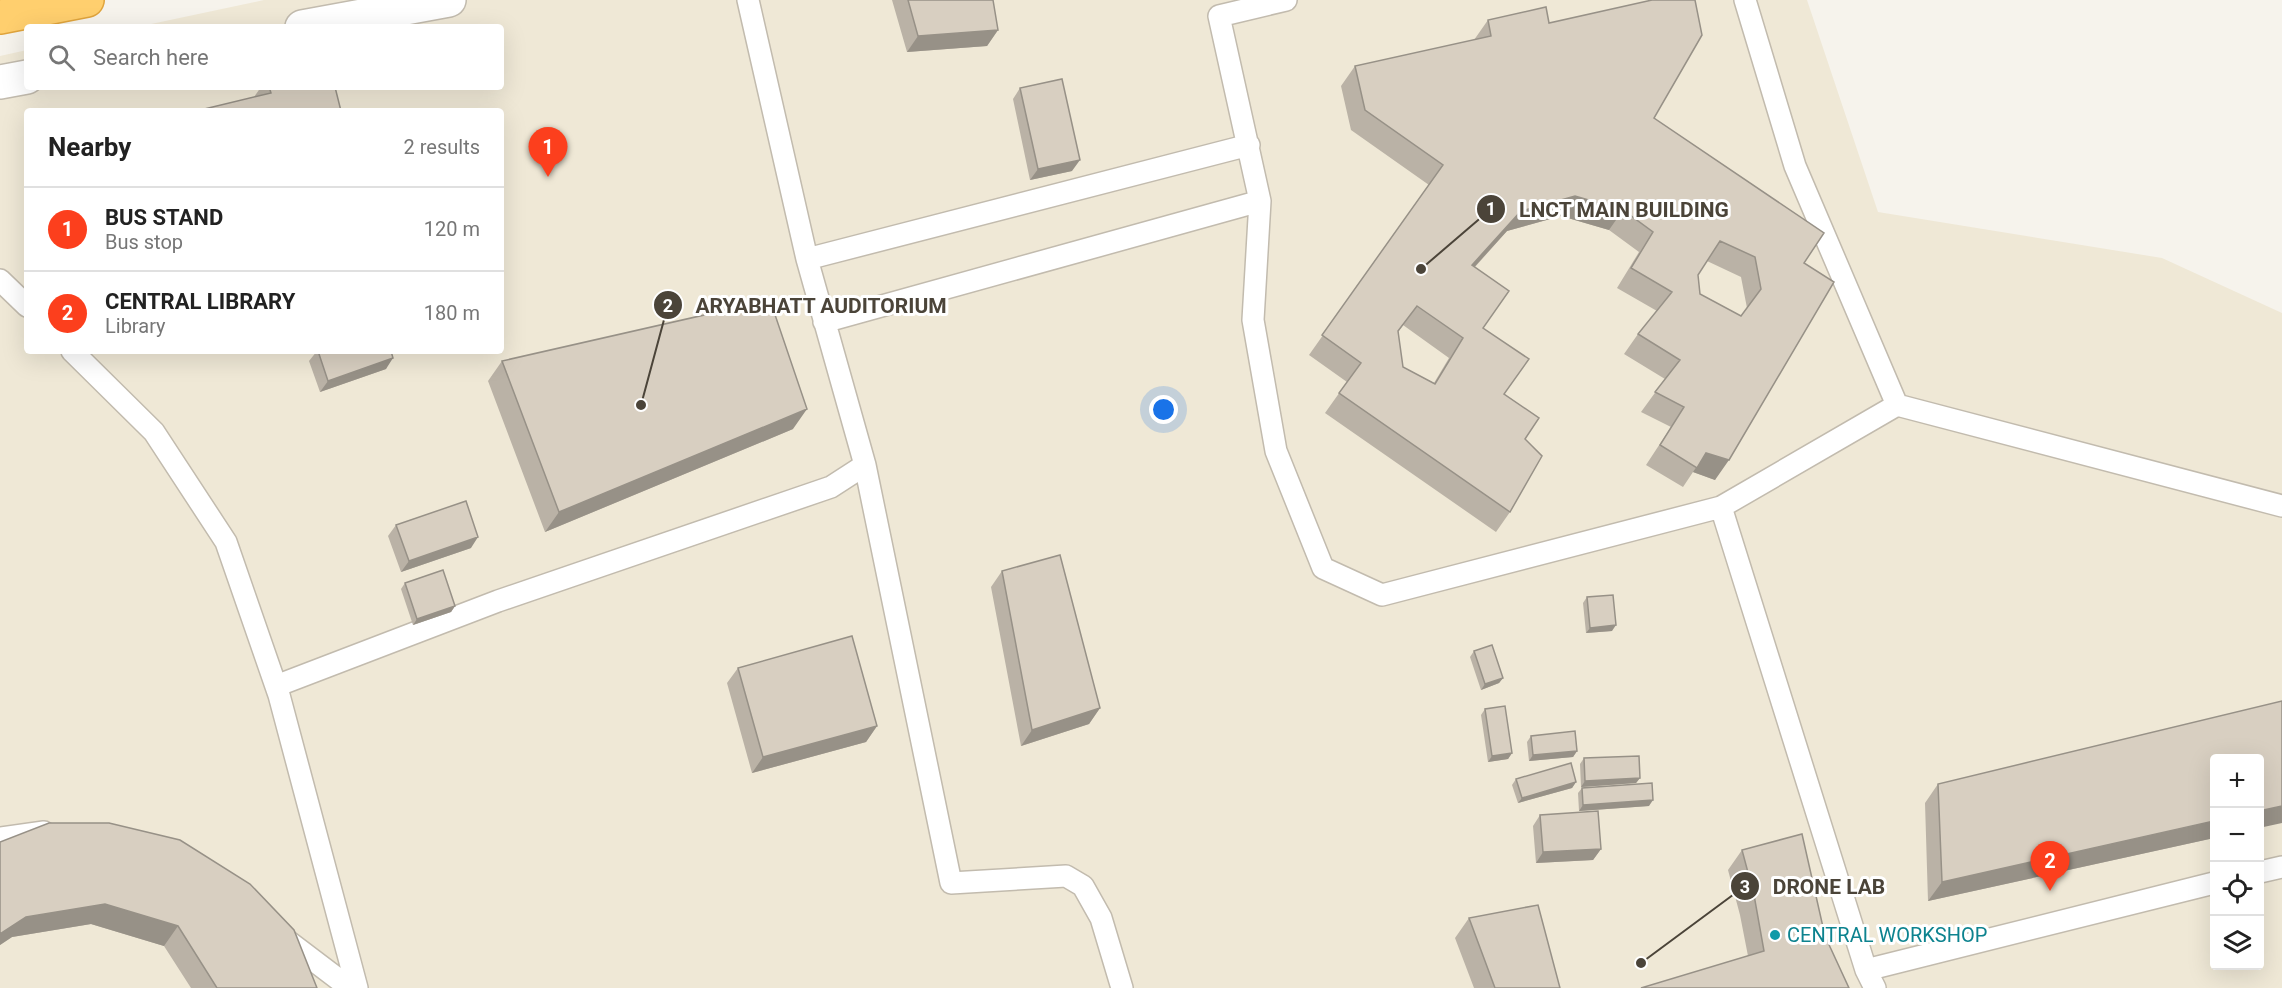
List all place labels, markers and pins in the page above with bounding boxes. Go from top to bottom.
pin: 1 [528,128,568,177]
callout: LNCT MAIN BUILDING [1476,190,1741,229]
callout: ARYABHATT AUDITORIUM [653,286,959,325]
pin: 2 [2030,842,2070,891]
callout: DRONE LAB [1730,867,1897,906]
place label: CENTRAL WORKSHOP [1787,923,1987,947]
marker: CENTRAL WORKSHOP [1768,928,1782,942]

